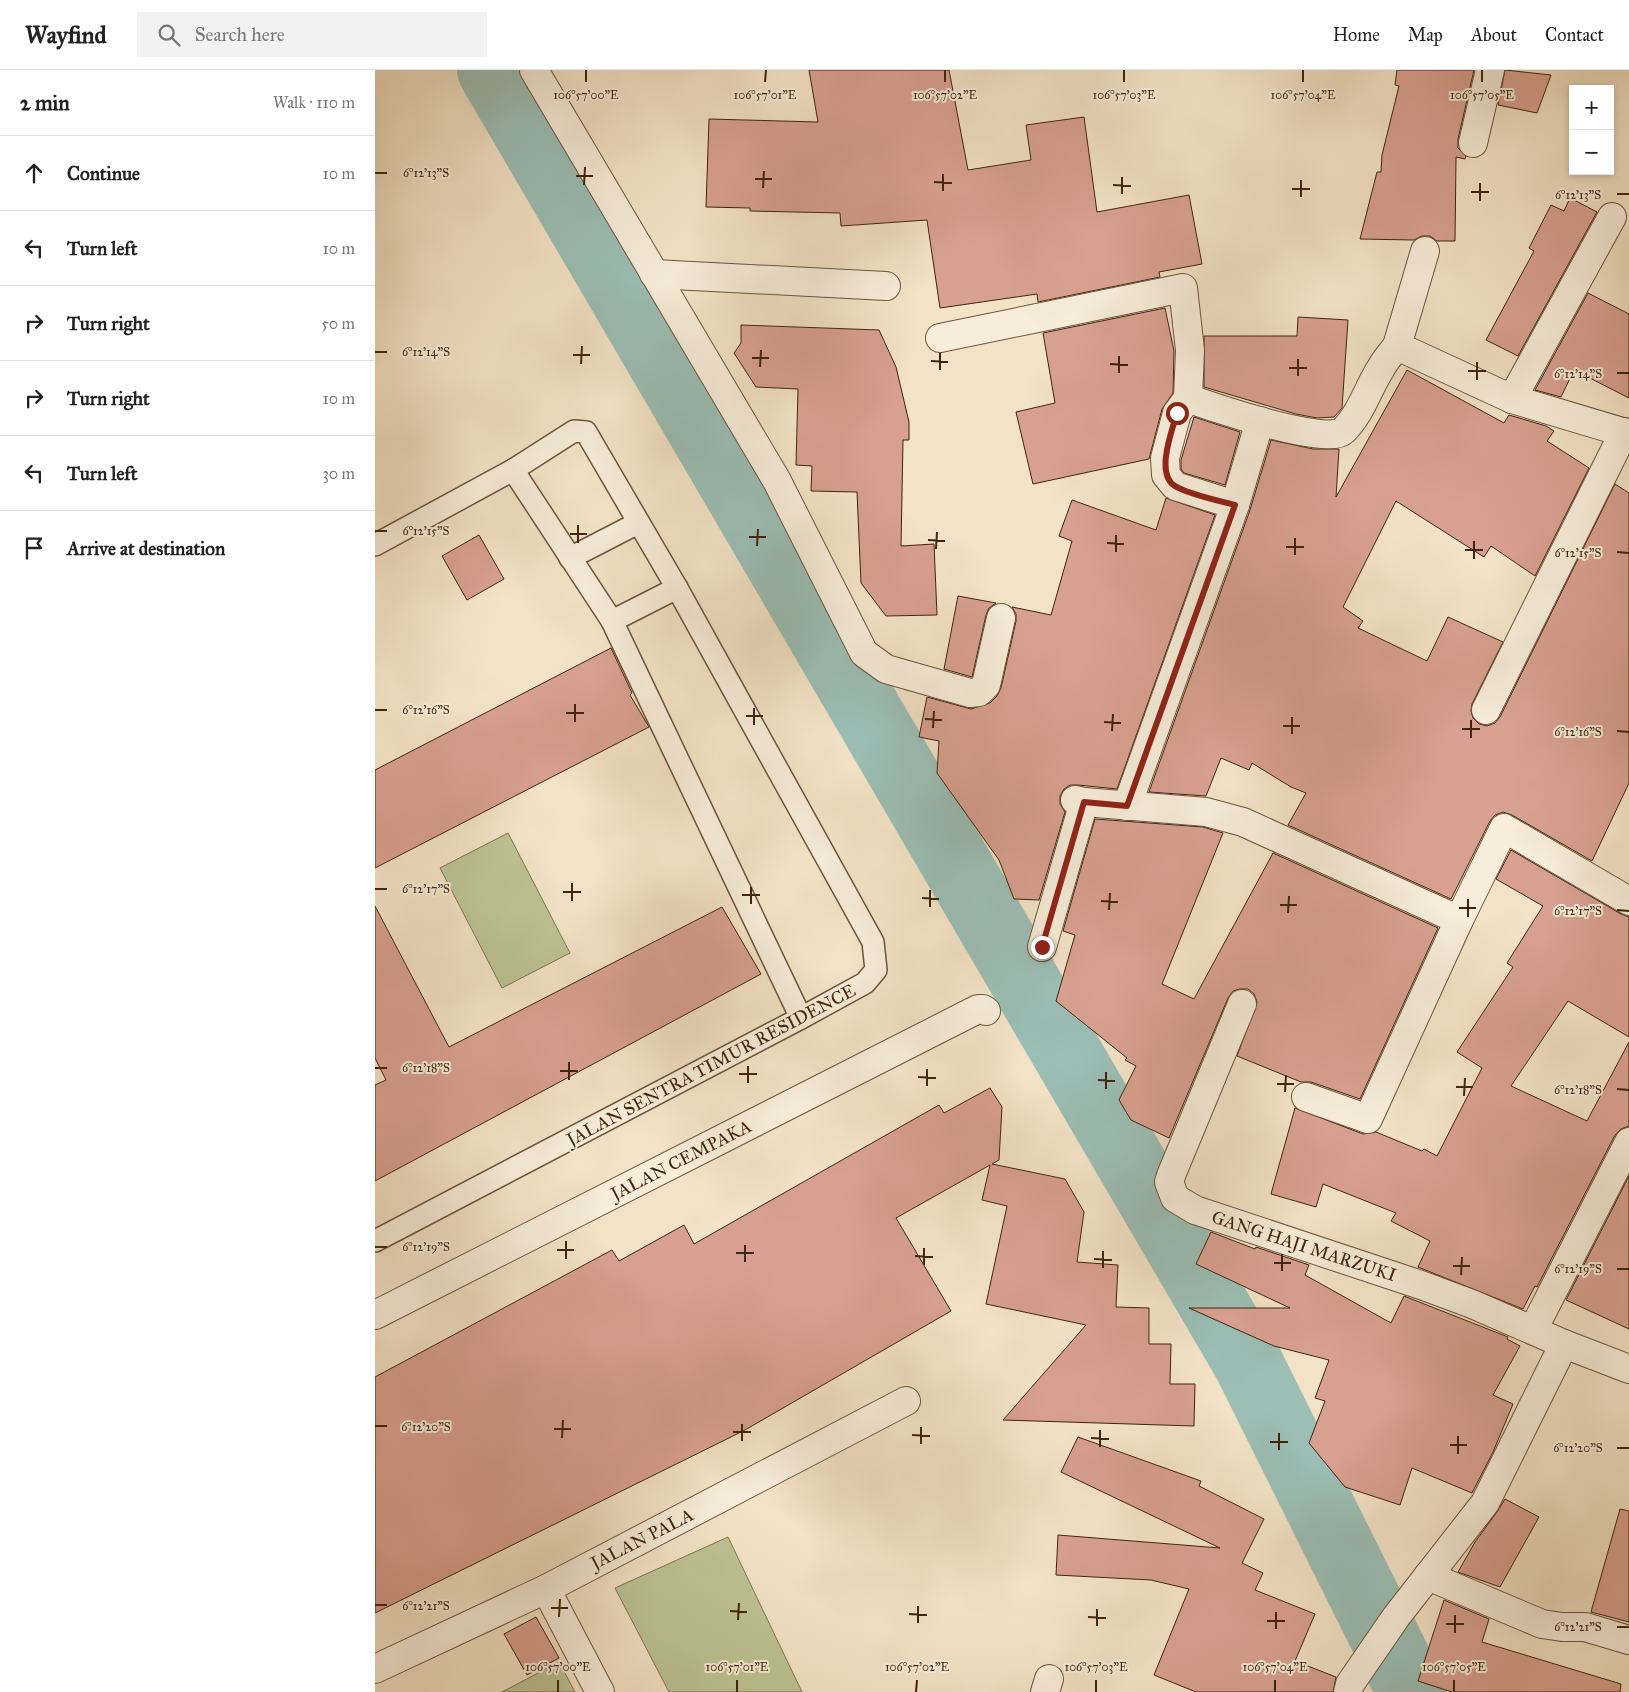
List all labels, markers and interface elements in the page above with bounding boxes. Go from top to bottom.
search box [137,12,487,57]
text: Wayfind [25,20,107,50]
icon: search [155,21,183,49]
text: Search here [195,23,285,46]
text: Home [1333,24,1380,46]
text: Map [1408,24,1443,46]
text: About [1471,24,1517,46]
text: Contact [1545,24,1604,46]
map controls [1569,85,1614,175]
button: + [1569,85,1614,130]
text: 106°57'00"E [553,88,619,102]
text: 106°57'01"E [734,88,797,102]
text: 106°57'02"E [913,88,978,102]
text: 106°57'03"E [1092,88,1156,102]
text: 106°57'04"E [1271,88,1336,102]
text: 106°57'05"E [1450,88,1514,102]
text: 2 min [20,90,70,116]
text: Walk · 110 m [273,93,355,112]
button: − [1569,130,1614,175]
icon: ahead [20,159,48,187]
text: Continue [67,162,140,185]
text: 10 m [323,164,355,183]
text: 6°12'13"S [403,166,449,180]
text: 6°12'13"S [1555,188,1601,202]
icon: left [20,234,48,262]
text: Turn left [67,237,137,260]
text: 10 m [323,239,355,258]
icon: right [20,309,48,337]
text: Turn right [67,312,150,335]
text: 50 m [321,314,355,333]
text: 6°12'14"S [402,345,450,359]
text: 6°12'14"S [1554,367,1602,381]
icon: right [20,384,48,412]
text: Turn right [67,387,150,410]
text: 10 m [323,389,355,408]
route start [1166,402,1189,425]
icon: left [20,459,48,487]
text: Turn left [67,462,137,485]
text: 30 m [322,464,355,483]
text: 6°12'15"S [403,524,450,538]
icon: arrive [20,534,48,562]
text: Arrive at destination [67,537,225,560]
text: 6°12'15"S [1555,546,1602,560]
text: 6°12'16"S [402,703,450,717]
text: 6°12'16"S [1554,725,1602,739]
text: 6°12'17"S [402,882,450,896]
text: 6°12'17"S [1554,904,1602,918]
route end [1031,936,1054,959]
street label: JALAN SENTRA TIMUR RESIDENCE [561,979,860,1153]
text: 6°12'18"S [402,1061,450,1075]
text: 6°12'18"S [1554,1083,1602,1097]
street label: JALAN CEMPAKA [605,1115,755,1207]
street label: GANG HAJI MARZUKI [1209,1206,1399,1287]
text: 6°12'19"S [402,1240,450,1254]
text: 6°12'19"S [1554,1262,1602,1276]
text: 6°12'20"S [401,1420,451,1434]
text: 6°12'20"S [1553,1441,1603,1455]
street label: JALAN PALA [585,1504,697,1576]
text: 6°12'21"S [402,1599,450,1613]
text: 6°12'21"S [1554,1620,1602,1634]
text: 106°57'00"E [525,1660,591,1674]
text: 106°57'01"E [706,1660,769,1674]
text: 106°57'02"E [885,1660,950,1674]
text: 106°57'03"E [1064,1660,1128,1674]
text: 106°57'04"E [1243,1660,1308,1674]
text: 106°57'05"E [1422,1660,1486,1674]

